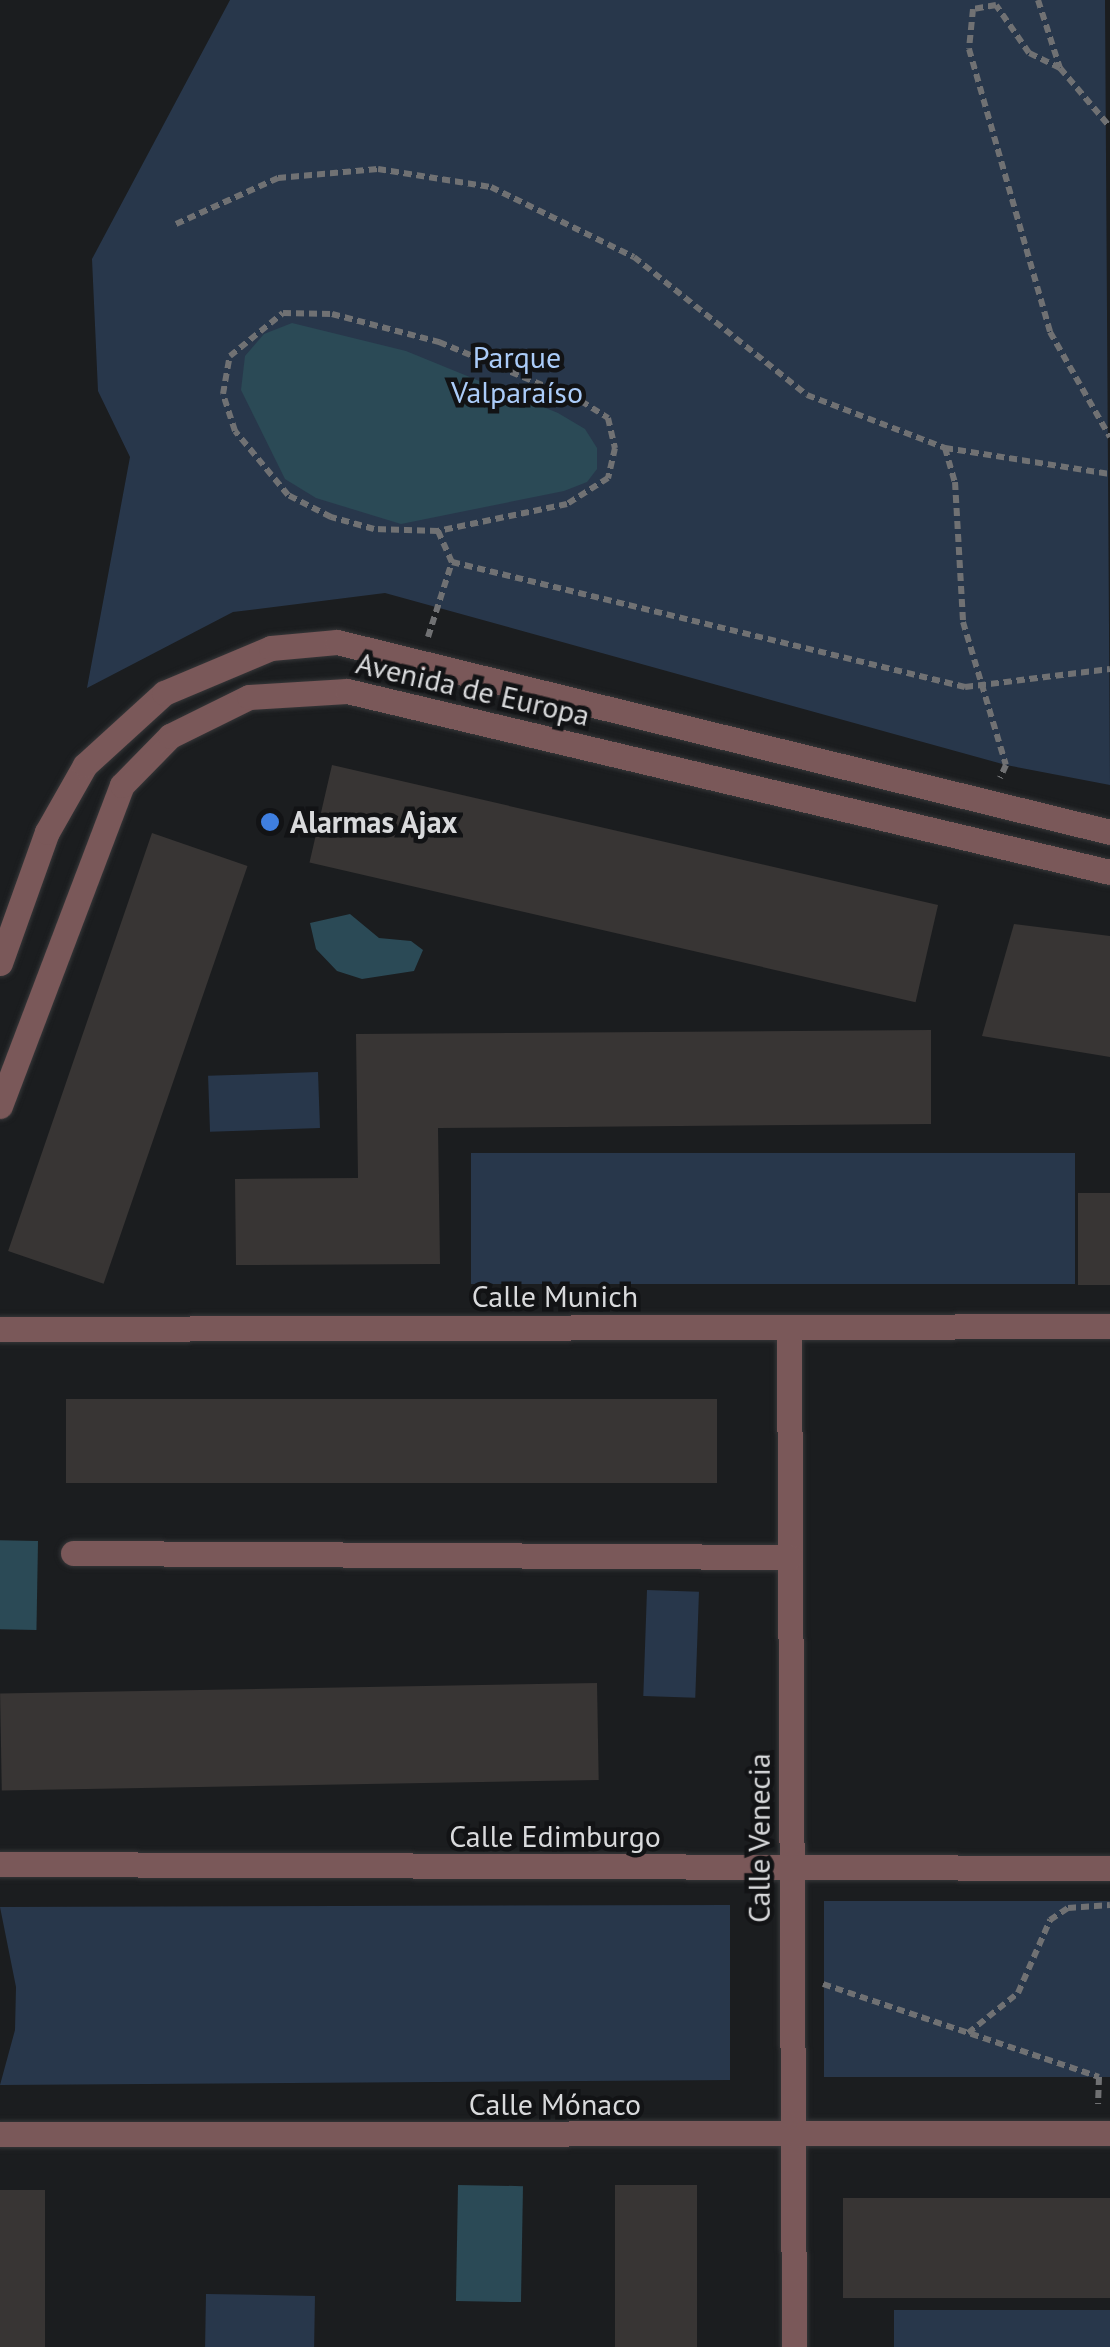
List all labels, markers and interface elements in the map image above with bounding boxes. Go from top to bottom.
park label: Parque Valparaíso [451,339,583,410]
street label: Avenida de Europa [353,645,593,733]
place label: Alarmas Ajax [290,804,458,840]
marker: Alarmas Ajax [259,811,281,833]
street label: Calle Munich [472,1278,638,1314]
street label: Calle Venecia [741,1753,777,1923]
street label: Calle Edimburgo [449,1818,661,1854]
street label: Calle Mónaco [469,2086,641,2122]

